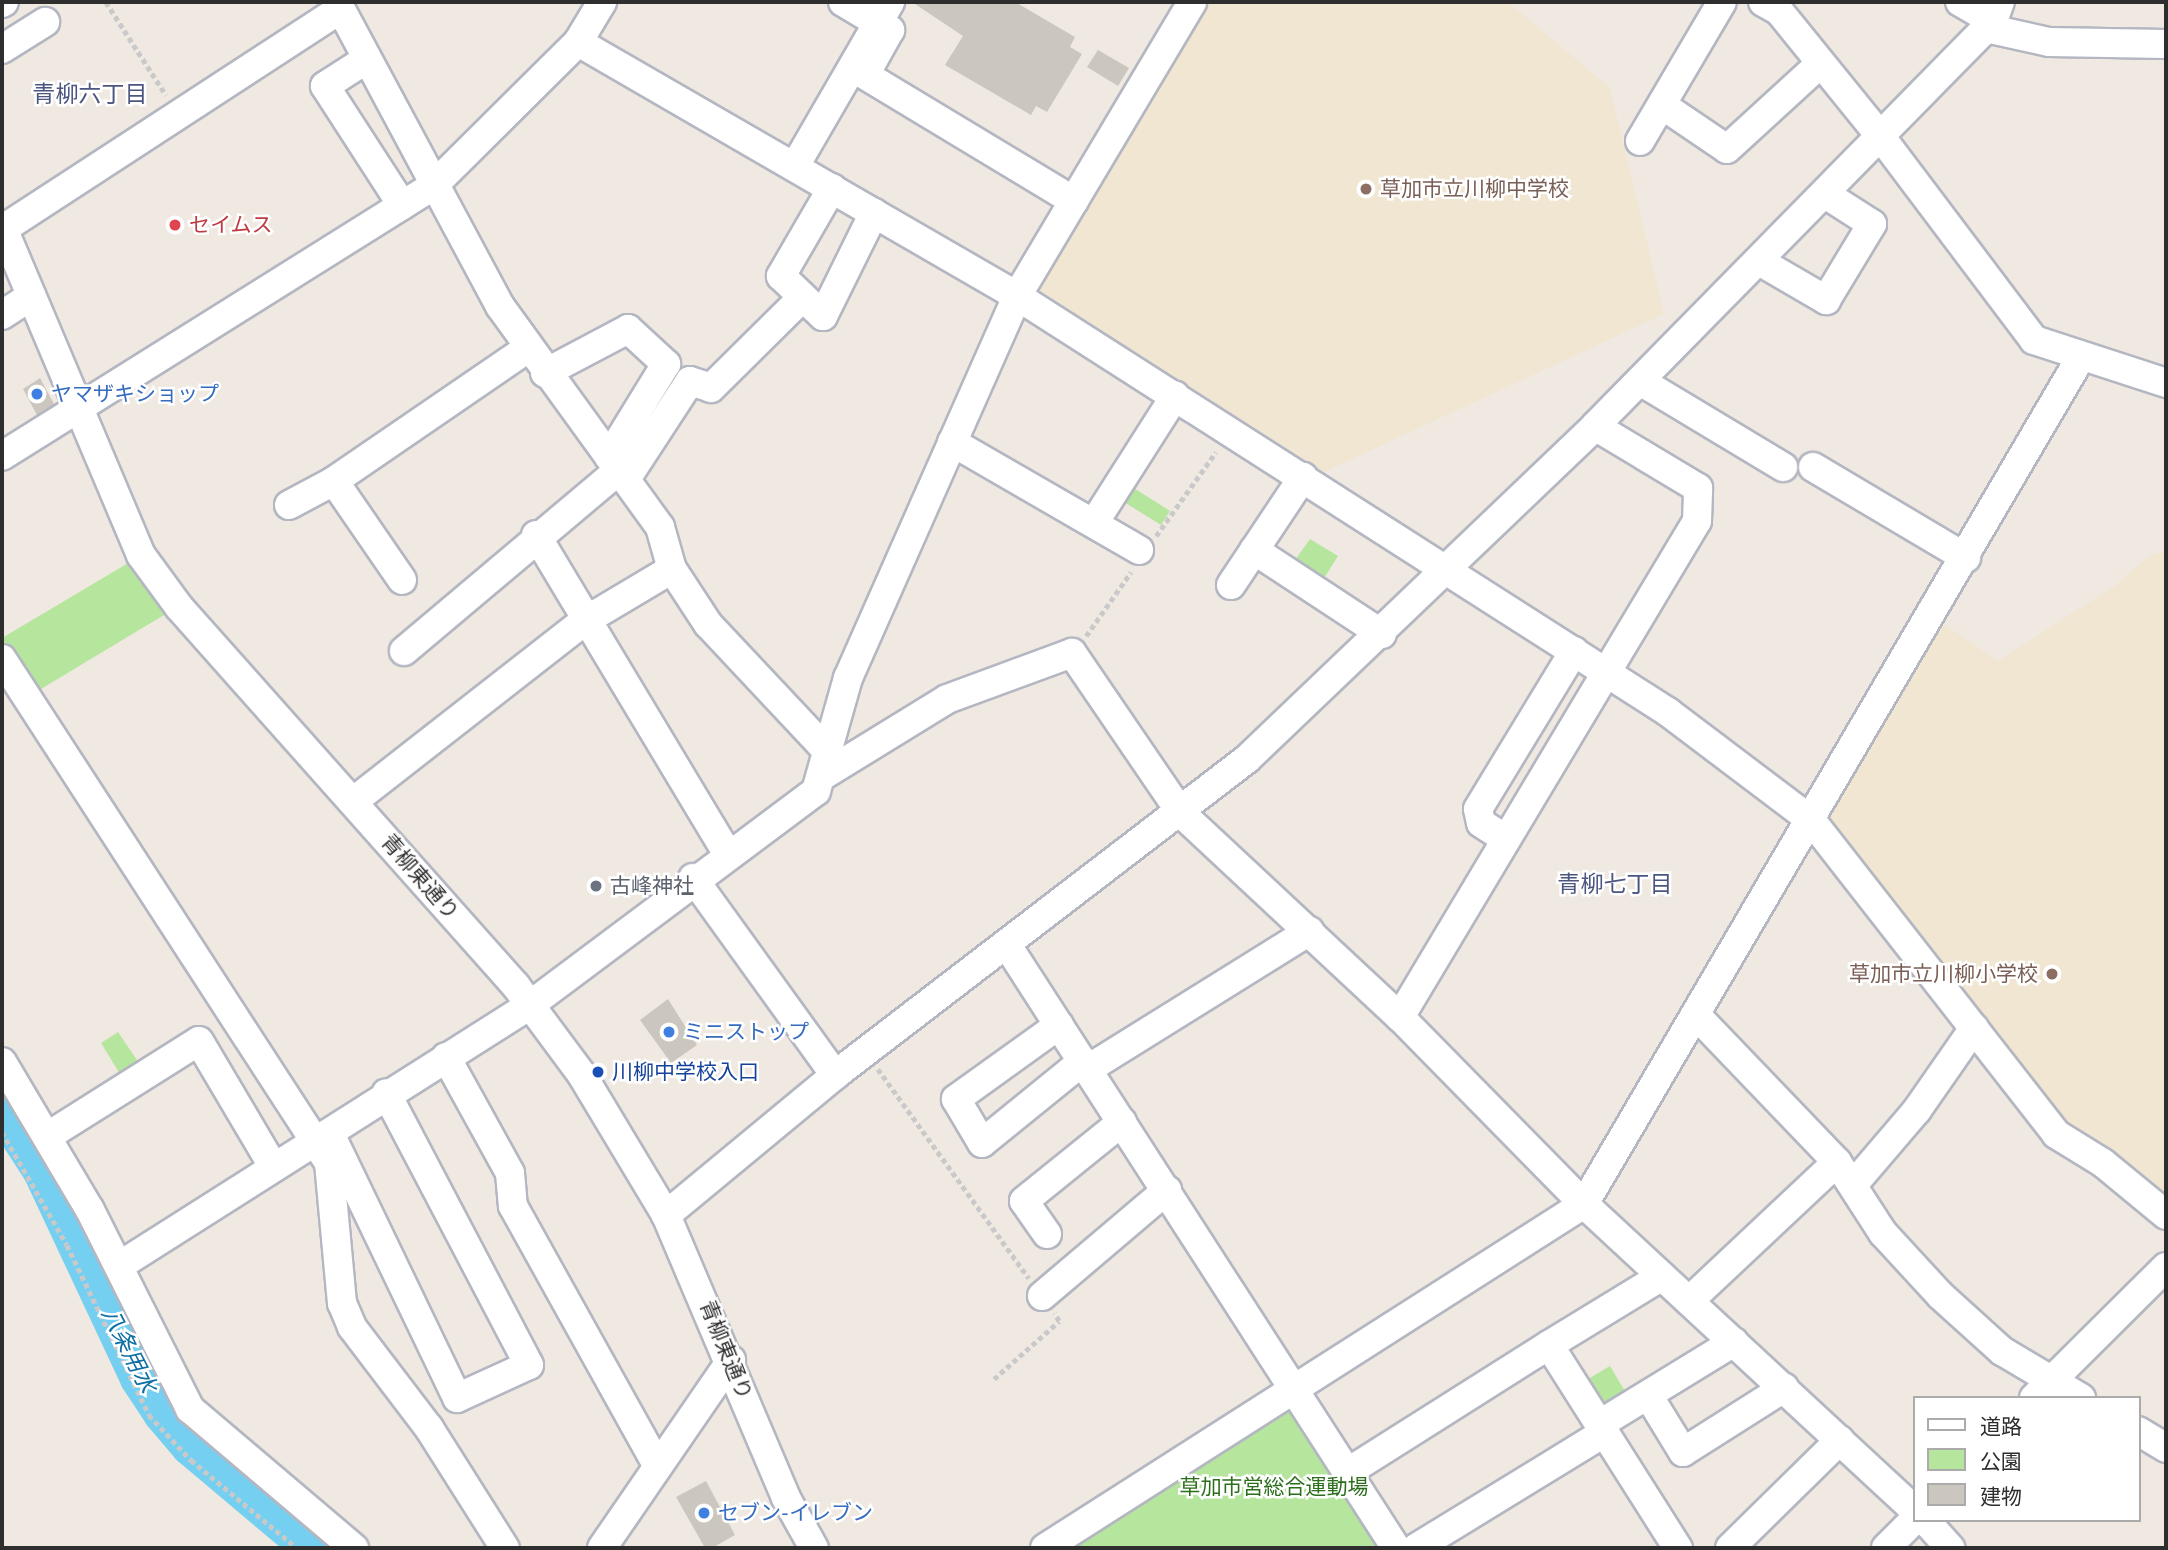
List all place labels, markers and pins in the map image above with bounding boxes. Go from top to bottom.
place label: 草加市立川柳中学校 [1380,176,1569,202]
marker: 草加市立川柳中学校 [1358,181,1374,197]
place label: セイムス [189,212,273,238]
marker: セイムス [167,217,183,233]
place label: ヤマザキショップ [51,381,219,407]
marker: ヤマザキショップ [29,386,45,402]
place label: 古峰神社 [610,873,694,899]
marker: 古峰神社 [588,878,604,894]
place label: 草加市立川柳小学校 [1849,961,2038,987]
marker: 草加市立川柳小学校 [2044,966,2060,982]
place label: ミニストップ [683,1019,809,1045]
marker: ミニストップ [661,1024,677,1040]
place label: 川柳中学校入口 [612,1059,759,1085]
marker: 川柳中学校入口 [590,1064,606,1080]
place label: セブン-イレブン [718,1500,873,1526]
marker: セブン-イレブン [696,1505,712,1521]

